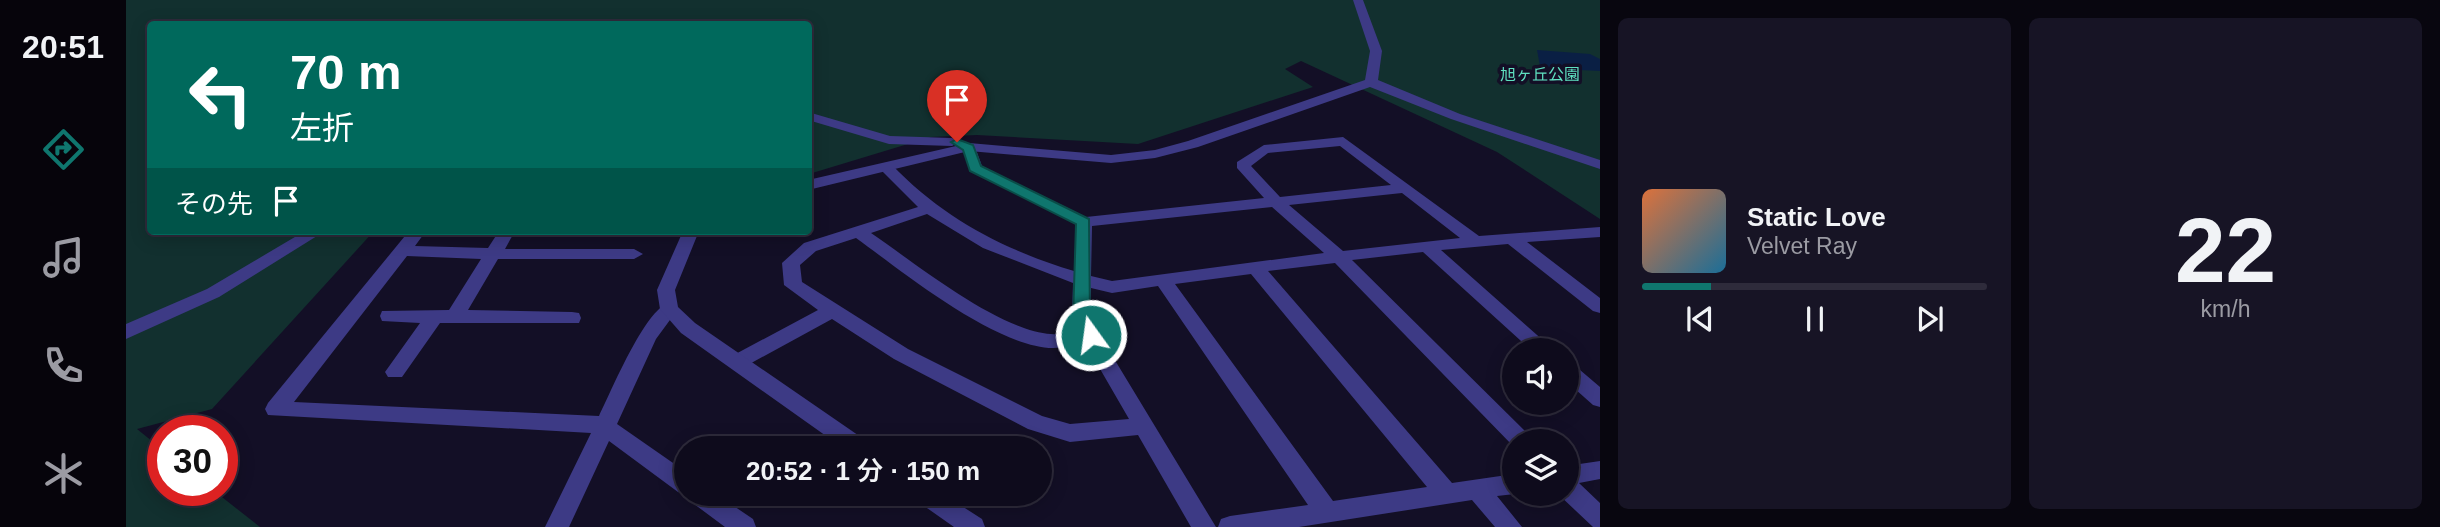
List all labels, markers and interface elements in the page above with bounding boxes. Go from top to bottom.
text: 20:51 [22,29,104,65]
text: 70 m [290,45,402,99]
icon: left [175,49,266,140]
park label: 旭ヶ丘公園 [1500,66,1580,83]
pin [927,70,987,142]
icon: arrive [938,81,976,119]
text: 左折 [290,110,354,146]
icon: directions [39,125,88,174]
icon: arrive [267,182,305,220]
text: その先 [175,189,253,219]
text: 22 [2175,200,2276,301]
text: Static Love [1747,202,1886,232]
icon: music [39,233,88,282]
text: Velvet Ray [1747,233,1857,259]
text: km/h [2201,296,2250,322]
position arrow [1054,298,1128,372]
icon: previous [1681,300,1719,338]
icon: pause [1796,300,1834,338]
icon: next [1911,300,1949,338]
map controls [1502,338,1579,506]
button: sound [1502,338,1579,415]
icon: phone [39,341,88,390]
speed limit sign: 30 [147,415,238,506]
button: layers [1502,429,1579,506]
icon: climate [39,449,88,498]
text: 20:52 · 1 分 · 150 m [746,456,980,486]

